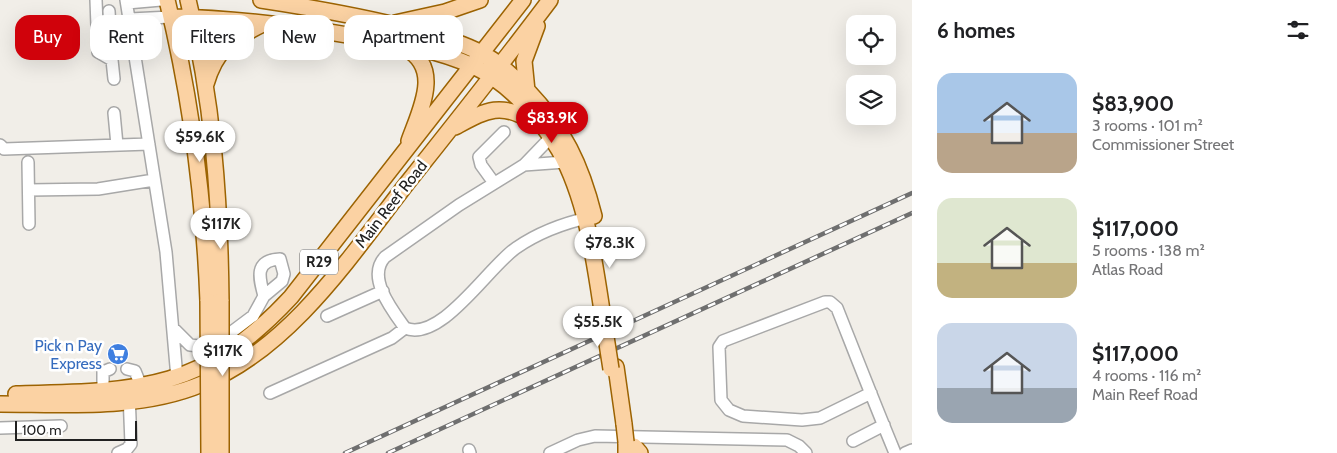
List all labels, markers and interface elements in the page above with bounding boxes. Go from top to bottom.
chip: Buy [15,15,80,60]
chip: Rent [90,15,162,60]
chip: Filters [172,15,254,60]
chip: New [264,15,334,60]
chip: Apartment [344,15,463,60]
map controls [846,15,896,125]
button: locate [846,15,896,65]
icon: filters [1284,16,1312,44]
text: 6 homes [937,18,1015,43]
button: layers [846,75,896,125]
text: $83,900 [1092,91,1174,116]
icon: home [977,93,1037,153]
pin: $83.9K [511,102,593,144]
text: $83.9K [527,108,577,127]
text: 3 rooms · 101 m² [1092,116,1203,135]
pin: $59.6K [159,120,241,163]
text: $59.6K [175,127,225,146]
text: Commissioner Street [1092,135,1234,154]
street label: Main Reef Road [351,156,431,252]
pin: $117K [186,208,256,250]
text: $117K [201,214,241,233]
text: $117,000 [1092,216,1179,241]
icon: home [977,218,1037,278]
pin: $78.3K [569,226,651,269]
text: $78.3K [585,233,635,252]
text: 5 rooms · 138 m² [1092,241,1205,260]
road number: R29 [300,250,338,274]
text: Atlas Road [1092,260,1163,279]
pin: $55.5K [557,306,639,348]
text: $55.5K [574,312,622,331]
pin: $117K [188,334,258,377]
place label: Pick n Pay Express [35,336,102,373]
text: $117K [203,341,243,360]
text: $117,000 [1092,341,1179,366]
supermarket icon: Pick n Pay Express [106,342,130,366]
icon: home [977,343,1037,403]
text: 4 rooms · 116 m² [1092,366,1201,385]
text: Main Reef Road [1092,385,1198,404]
scale bar [15,418,138,441]
text: 100 m [22,421,62,439]

